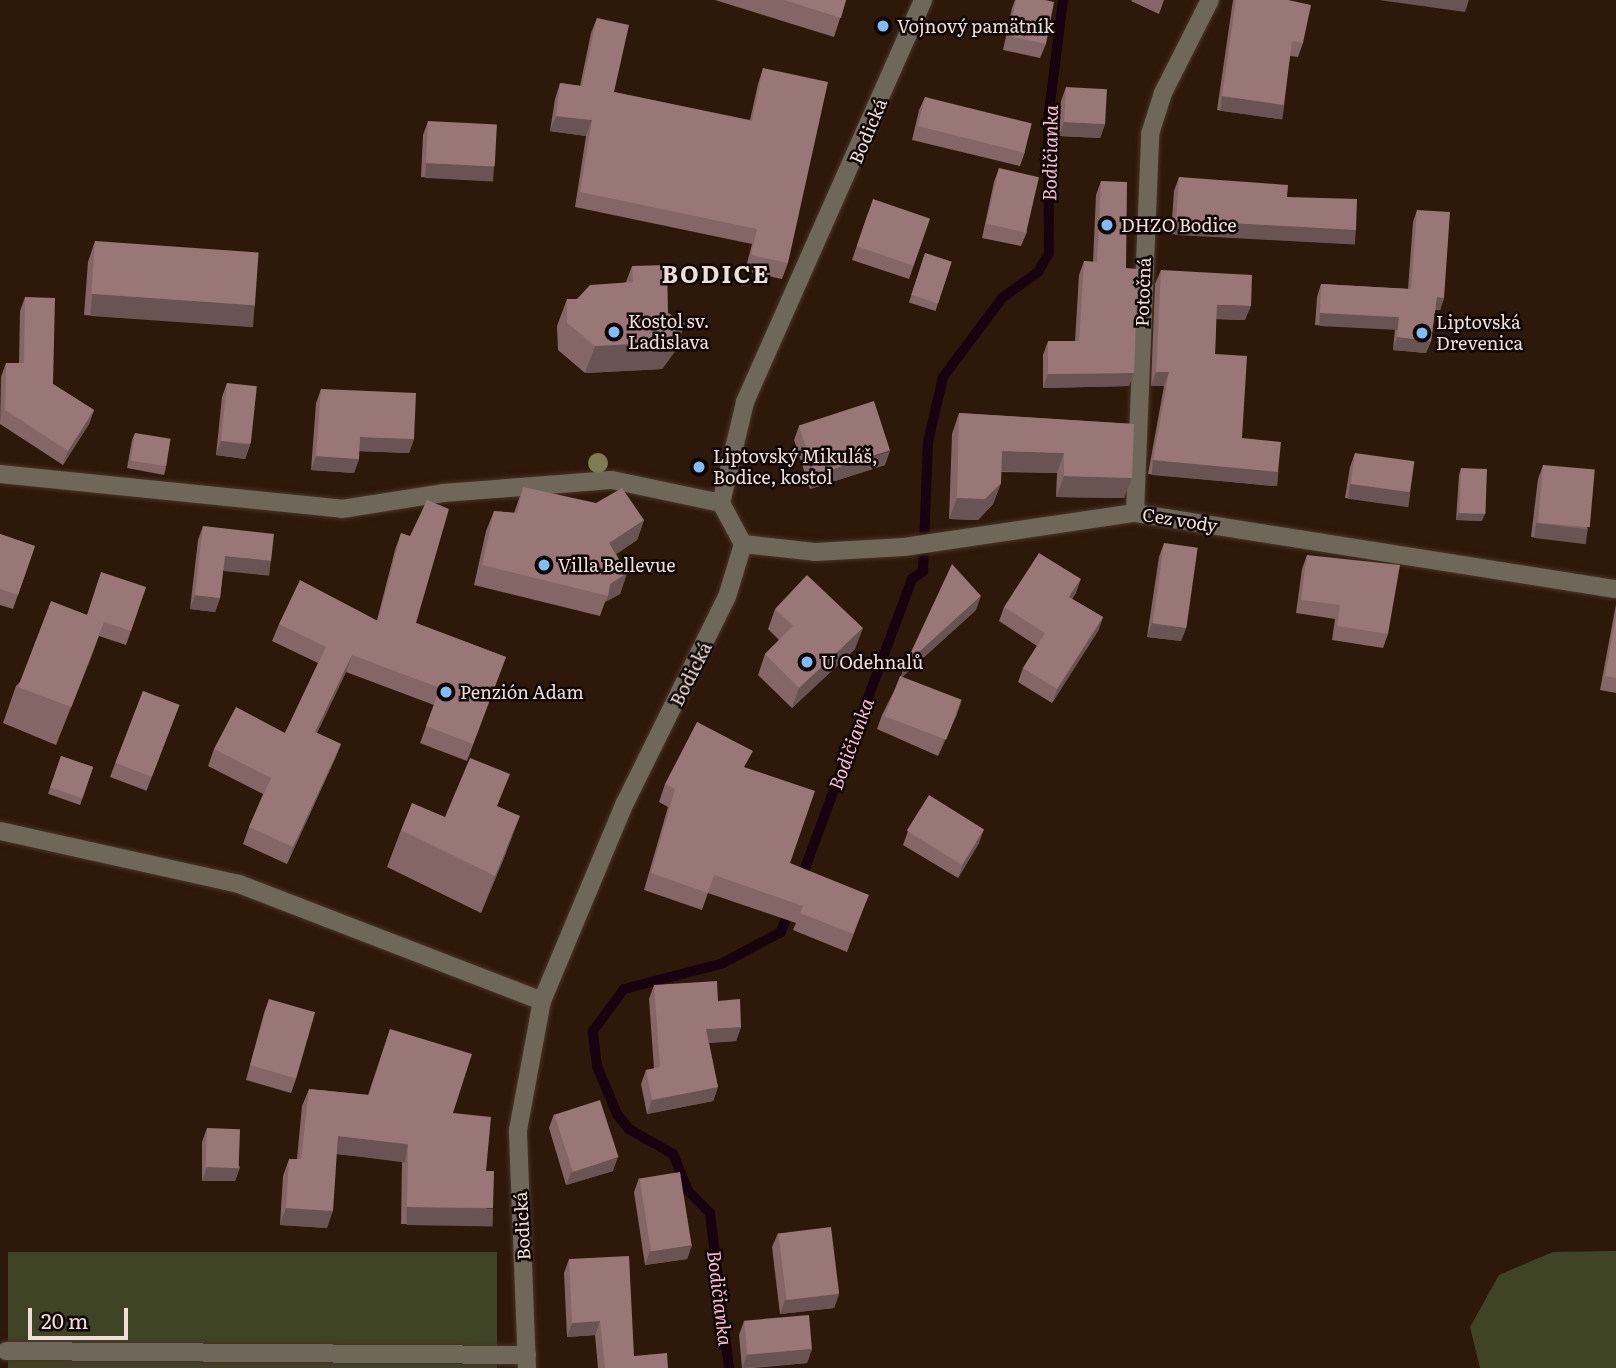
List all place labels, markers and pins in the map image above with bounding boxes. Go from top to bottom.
place label: Vojnový pamätník [897,15,1054,37]
marker: Vojnový pamätník [875,18,891,34]
place label: DHZO Bodice [1121,214,1237,236]
marker: DHZO Bodice [1099,217,1115,233]
place label: Kostol sv. Ladislava [628,311,710,354]
place label: Liptovská Drevenica [1436,312,1523,354]
marker: Kostol sv. Ladislava [606,324,622,340]
marker: Liptovská Drevenica [1414,325,1430,341]
place label: Liptovský Mikuláš, Bodice, kostol [713,446,878,489]
marker: Liptovský Mikuláš, Bodice, kostol [691,459,707,475]
place label: Villa Bellevue [558,554,676,576]
marker: Villa Bellevue [536,557,552,573]
place label: U Odehnalů [821,651,923,673]
marker: U Odehnalů [799,654,815,670]
place label: Penzión Adam [460,681,584,703]
marker: Penzión Adam [438,684,454,700]

